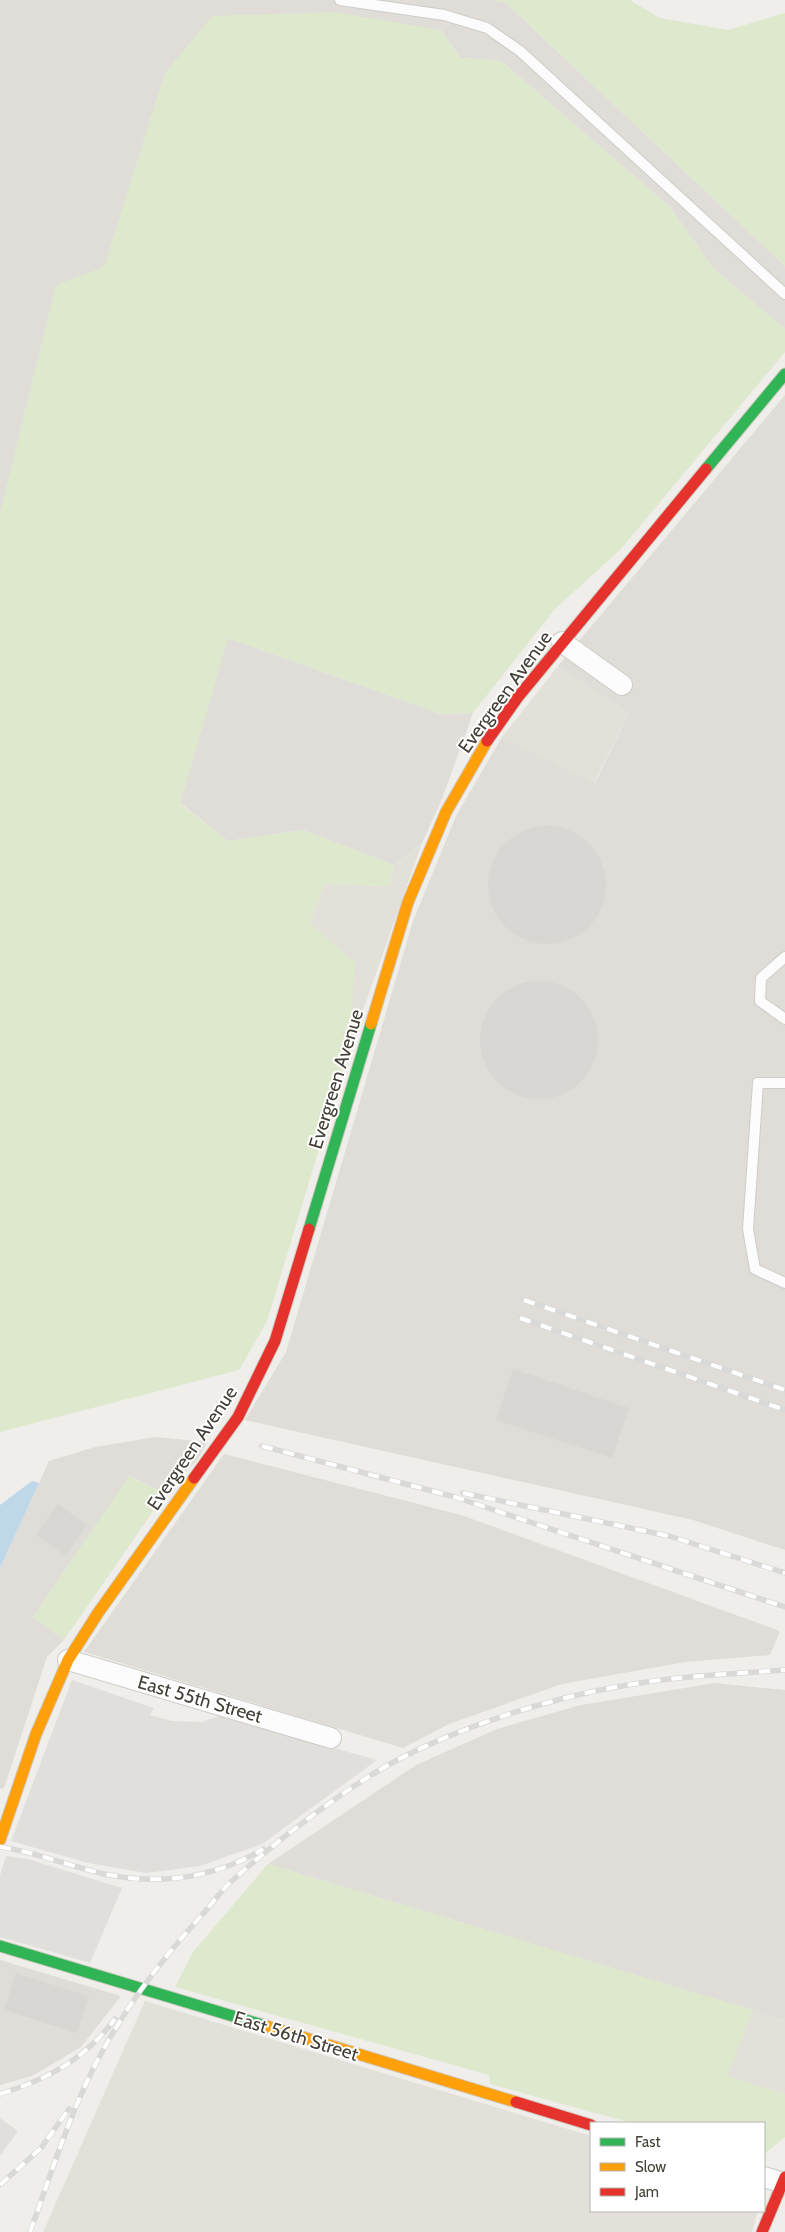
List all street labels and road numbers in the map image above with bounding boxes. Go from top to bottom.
street label: Evergreen Avenue [453,626,557,757]
street label: Evergreen Avenue [304,1006,368,1152]
street label: Evergreen Avenue [142,1381,242,1514]
street label: East 55th Street [135,1670,266,1728]
street label: East 56th Street [231,2006,362,2066]

